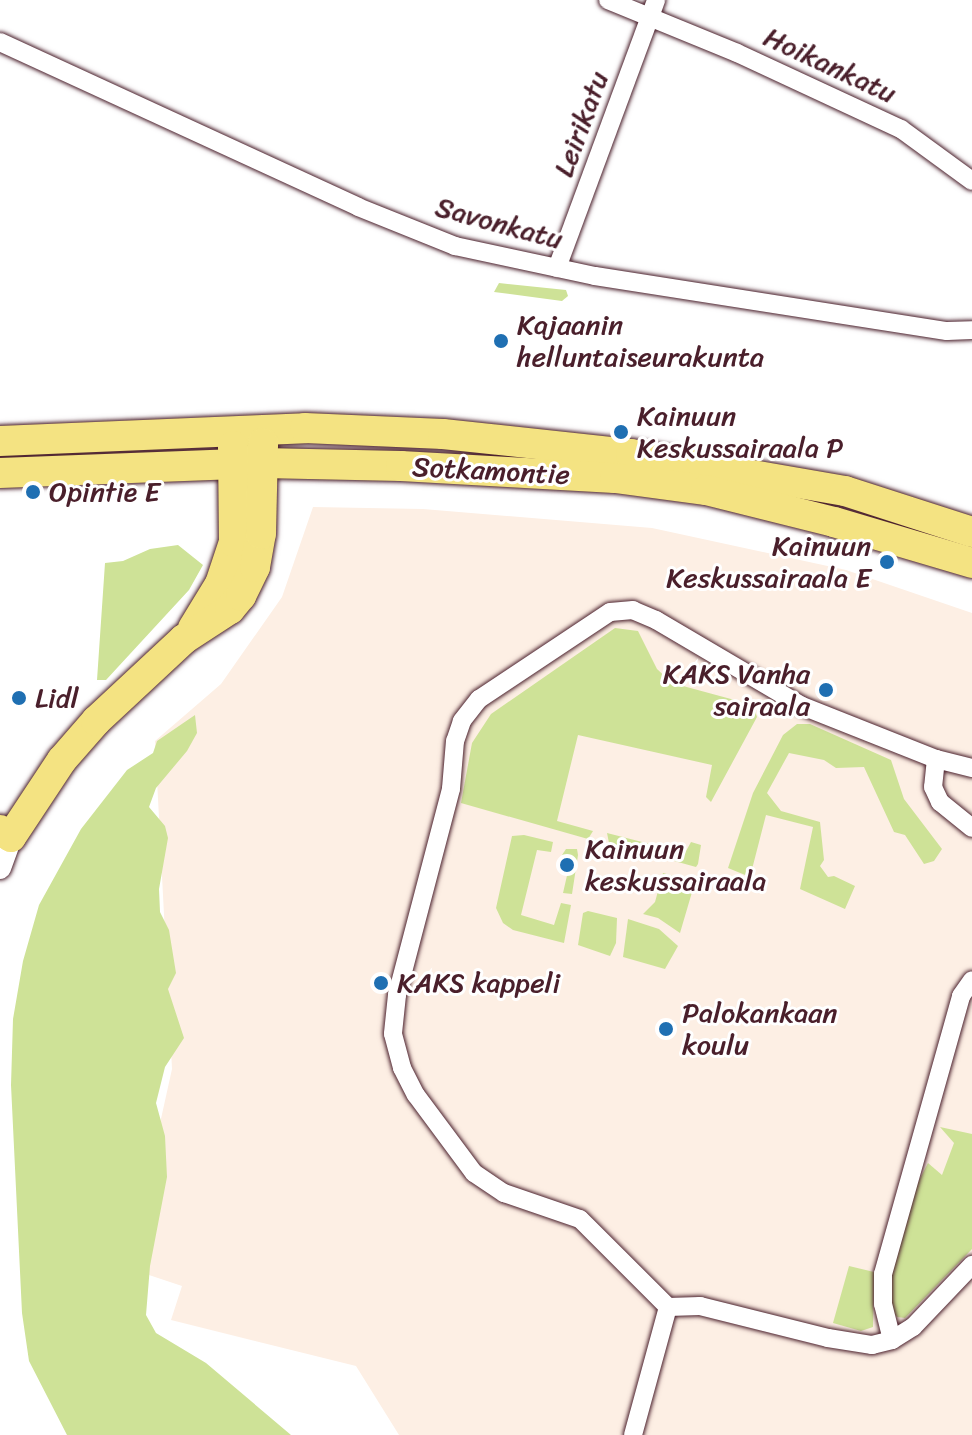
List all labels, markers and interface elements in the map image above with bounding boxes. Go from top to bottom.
street label: Hoikankatu [759,20,901,110]
street label: Leirikatu [546,67,616,181]
street label: Savonkatu [432,190,566,256]
place label: Kajaanin helluntaiseurakunta [517,308,764,374]
marker: Kajaanin helluntaiseurakunta [492,332,510,350]
place label: Kainuun Keskussairaala P [637,399,843,465]
marker: Kainuun Keskussairaala P [612,423,630,441]
street label: Sotkamontie [411,450,571,492]
place label: Opintie E [49,475,160,509]
marker: Opintie E [24,483,42,501]
place label: Kainuun Keskussairaala E [666,529,871,595]
marker: Kainuun Keskussairaala E [878,553,896,571]
place label: KAKS Vanha sairaala [663,657,810,723]
place label: Lidl [35,681,78,715]
marker: KAKS Vanha sairaala [817,681,835,699]
marker: Lidl [10,689,28,707]
place label: Kainuun keskussairaala [585,832,766,898]
marker: Kainuun keskussairaala [556,854,578,876]
place label: KAKS kappeli [397,966,560,1000]
marker: KAKS kappeli [372,974,390,992]
place label: Palokankaan koulu [682,996,837,1062]
marker: Palokankaan koulu [657,1020,675,1038]

